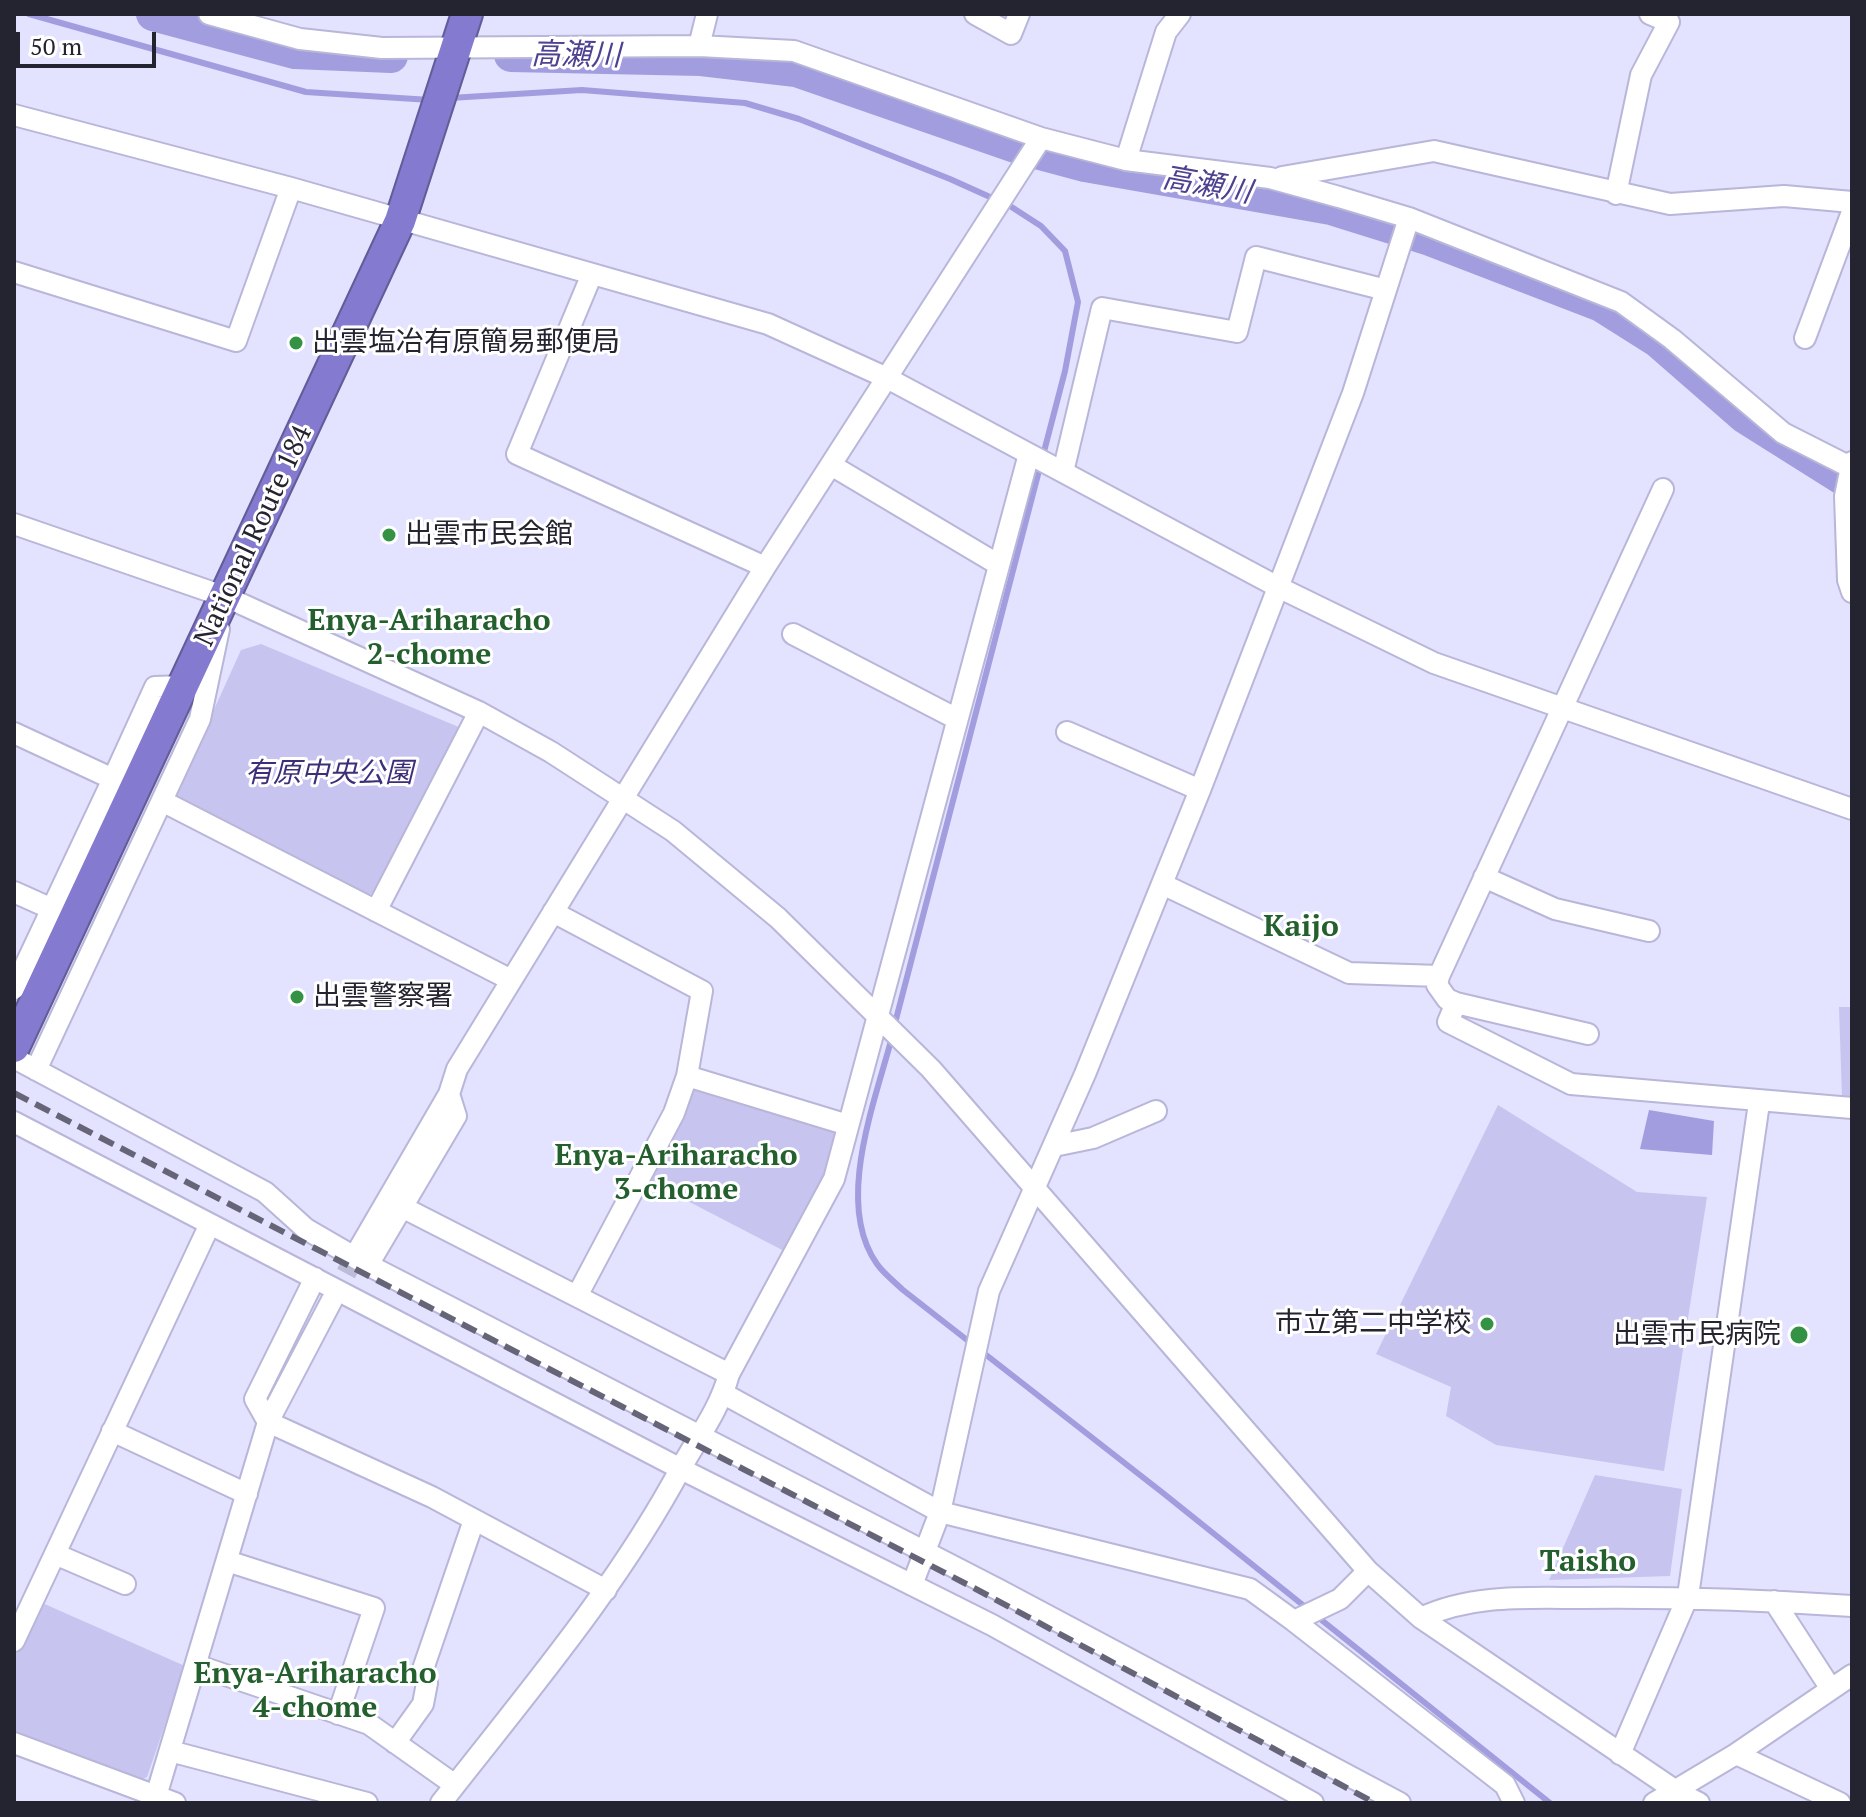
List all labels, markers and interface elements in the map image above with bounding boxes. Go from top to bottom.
scale bar [20,16,160,66]
text: 50 m [30,30,82,62]
water label: 高瀬川 [531,37,621,75]
water label: 高瀬川 [1160,160,1254,212]
place label: 出雲塩冶有原簡易郵便局 [312,326,620,360]
marker: 出雲塩冶有原簡易郵便局 [287,334,305,352]
street label: National Route 184 [188,420,320,652]
place label: 出雲市民会館 [405,518,573,552]
marker: 出雲市民会館 [380,526,398,544]
district label: Enya-Ariharacho 2-chome [307,603,551,674]
park label: 有原中央公園 [245,757,413,791]
district label: Kaijo [1263,909,1339,945]
place label: 出雲警察署 [313,980,453,1014]
marker: 出雲警察署 [288,988,306,1006]
district label: Enya-Ariharacho 3-chome [554,1138,798,1208]
place label: 市立第二中学校 [1275,1307,1471,1341]
marker: 市立第二中学校 [1478,1315,1496,1333]
place label: 出雲市民病院 [1613,1318,1781,1352]
marker: 出雲市民病院 [1788,1324,1810,1346]
district label: Taisho [1540,1544,1636,1580]
district label: Enya-Ariharacho 4-chome [193,1656,437,1726]

